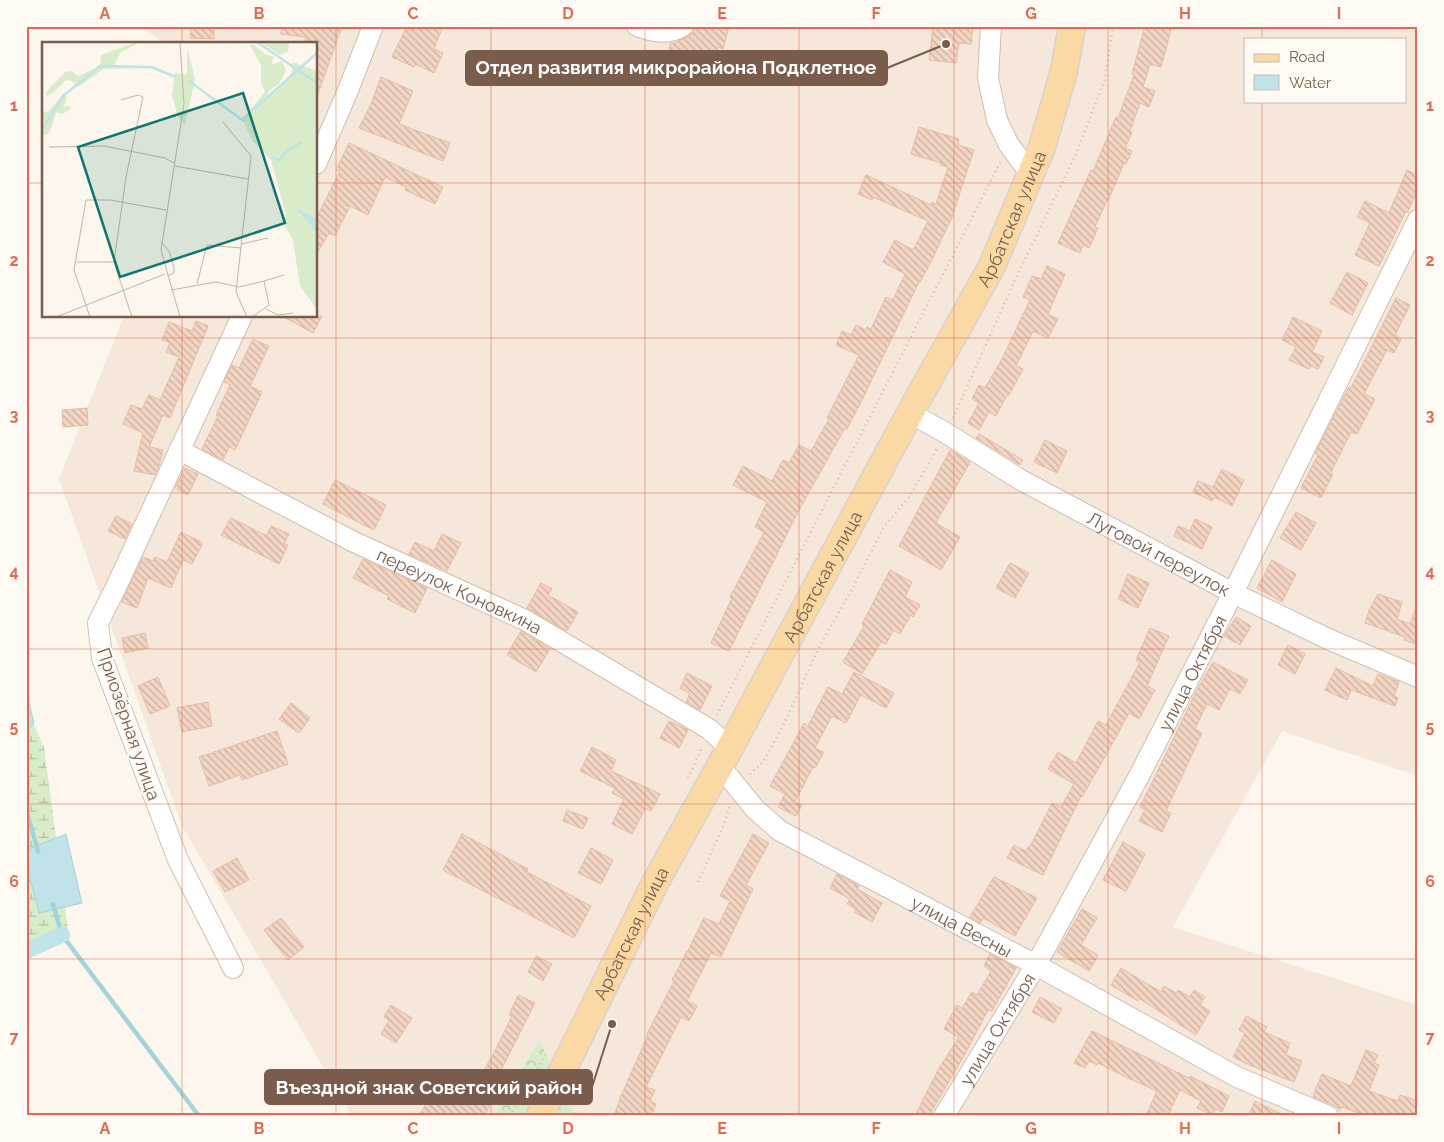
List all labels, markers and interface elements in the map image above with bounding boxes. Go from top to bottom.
text: A [100,4,111,23]
text: B [254,4,265,23]
text: C [408,4,419,23]
text: D [562,4,574,23]
text: E [717,4,727,23]
text: F [871,4,881,23]
text: G [1025,4,1037,23]
text: H [1179,4,1191,23]
text: I [1337,4,1341,23]
legend [1244,38,1406,102]
inset map [42,42,318,318]
text: Road [1289,48,1325,66]
callout: Отдел развития микрорайона Подклетное [466,51,887,85]
text: Отдел развития микрорайона Подклетное [476,56,876,78]
text: Water [1289,74,1332,92]
text: 1 [10,96,18,115]
text: 1 [1426,96,1434,115]
street label: Арбатская улица [972,148,1050,290]
text: 2 [9,251,19,270]
text: 2 [1425,251,1435,270]
text: 3 [10,406,19,425]
text: 3 [1426,406,1435,425]
street label: Арбатская улица [778,507,866,646]
street label: Луговой переулок [1084,507,1234,600]
street label: переулок Коновкина [374,543,546,638]
text: 4 [9,562,19,581]
text: 4 [1425,562,1435,581]
street label: улица Октября [1153,611,1230,734]
street label: Приозёрная улица [93,645,165,803]
text: 5 [10,717,19,736]
text: 5 [1426,717,1435,736]
street label: Арбатская улица [589,863,672,1003]
text: 6 [9,872,19,891]
text: 6 [1425,872,1435,891]
street label: улица Весны [908,891,1016,961]
street label: улица Октября [955,969,1039,1089]
text: 7 [10,1028,19,1047]
text: 7 [1426,1028,1435,1047]
callout: Въездной знак Советский район [265,1070,592,1104]
text: Въездной знак Советский район [276,1076,582,1098]
text: A [100,1119,111,1138]
text: B [254,1119,265,1138]
text: C [408,1119,419,1138]
text: D [562,1119,574,1138]
text: E [717,1119,727,1138]
text: F [871,1119,881,1138]
text: G [1025,1119,1037,1138]
text: H [1179,1119,1191,1138]
text: I [1337,1119,1341,1138]

